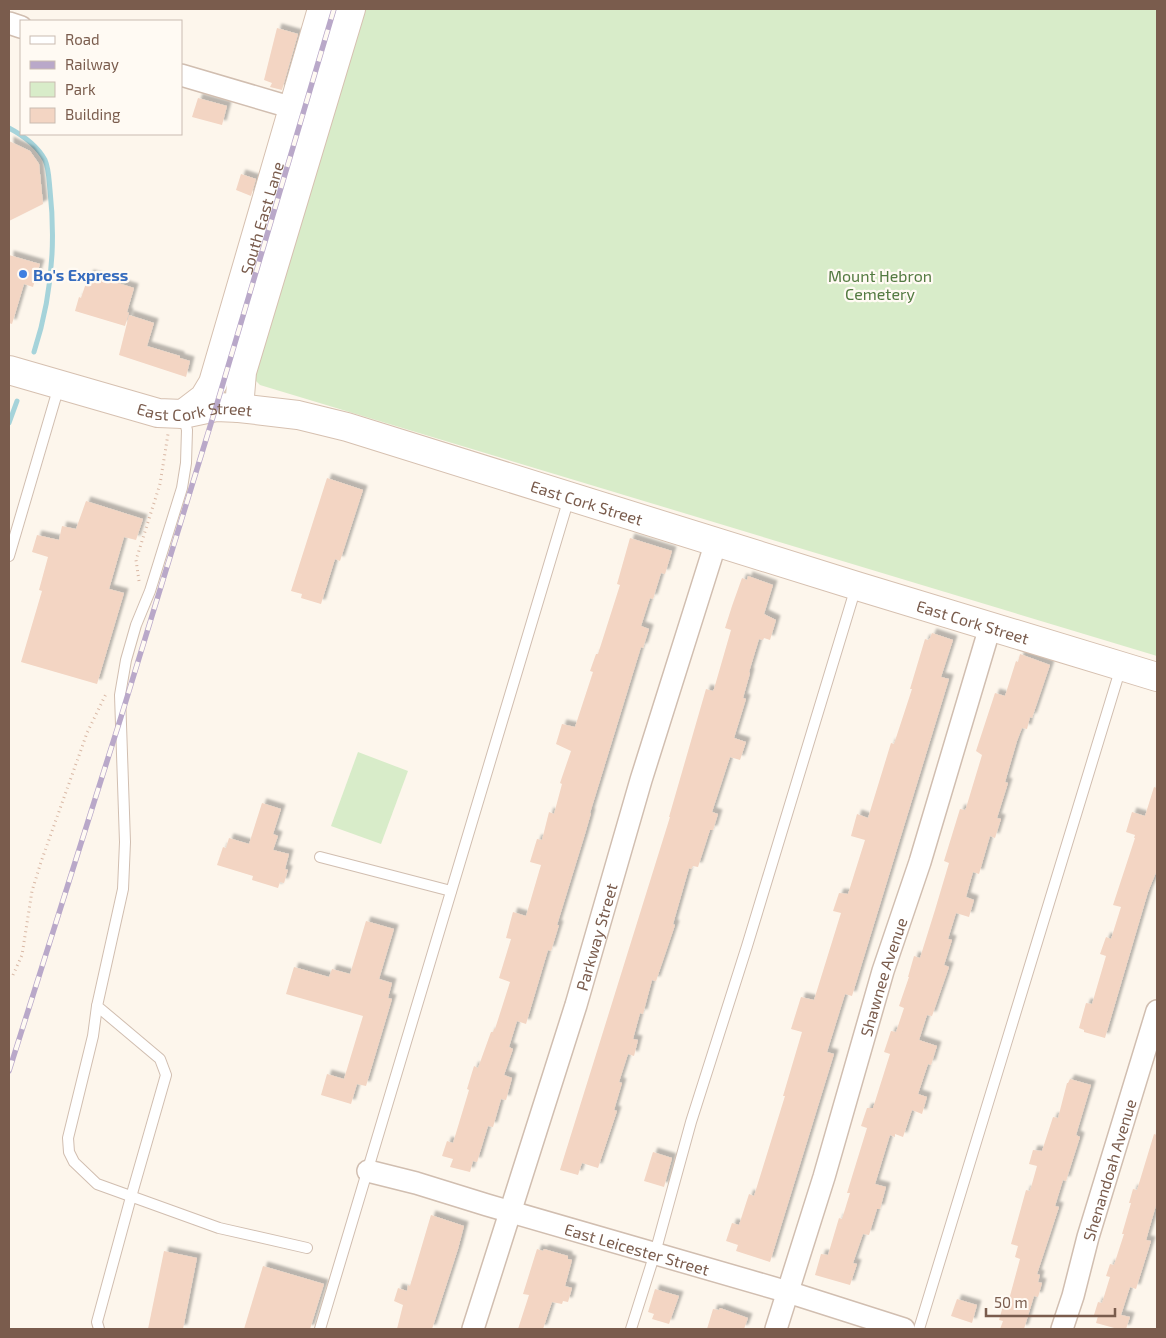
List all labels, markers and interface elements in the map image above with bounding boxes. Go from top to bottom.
legend [20,20,182,135]
text: Road [65,30,100,48]
text: Railway [65,55,119,73]
text: Park [65,80,96,98]
text: Building [65,105,121,123]
street label: South East Lane [236,159,287,276]
place label: Bo's Express [33,265,128,284]
park label: Mount Hebron Cemetery [828,266,932,303]
marker: Bo's Express [17,268,29,280]
street label: East Cork Street [135,398,253,424]
street label: East Cork Street [529,475,645,528]
street label: East Cork Street [914,595,1031,647]
street label: Parkway Street [571,881,620,993]
street label: Shawnee Avenue [855,915,910,1038]
street label: Shenandoah Avenue [1078,1096,1139,1243]
street label: East Leicester Street [563,1218,712,1278]
scale bar [986,1286,1115,1318]
text: 50 m [994,1293,1028,1311]

